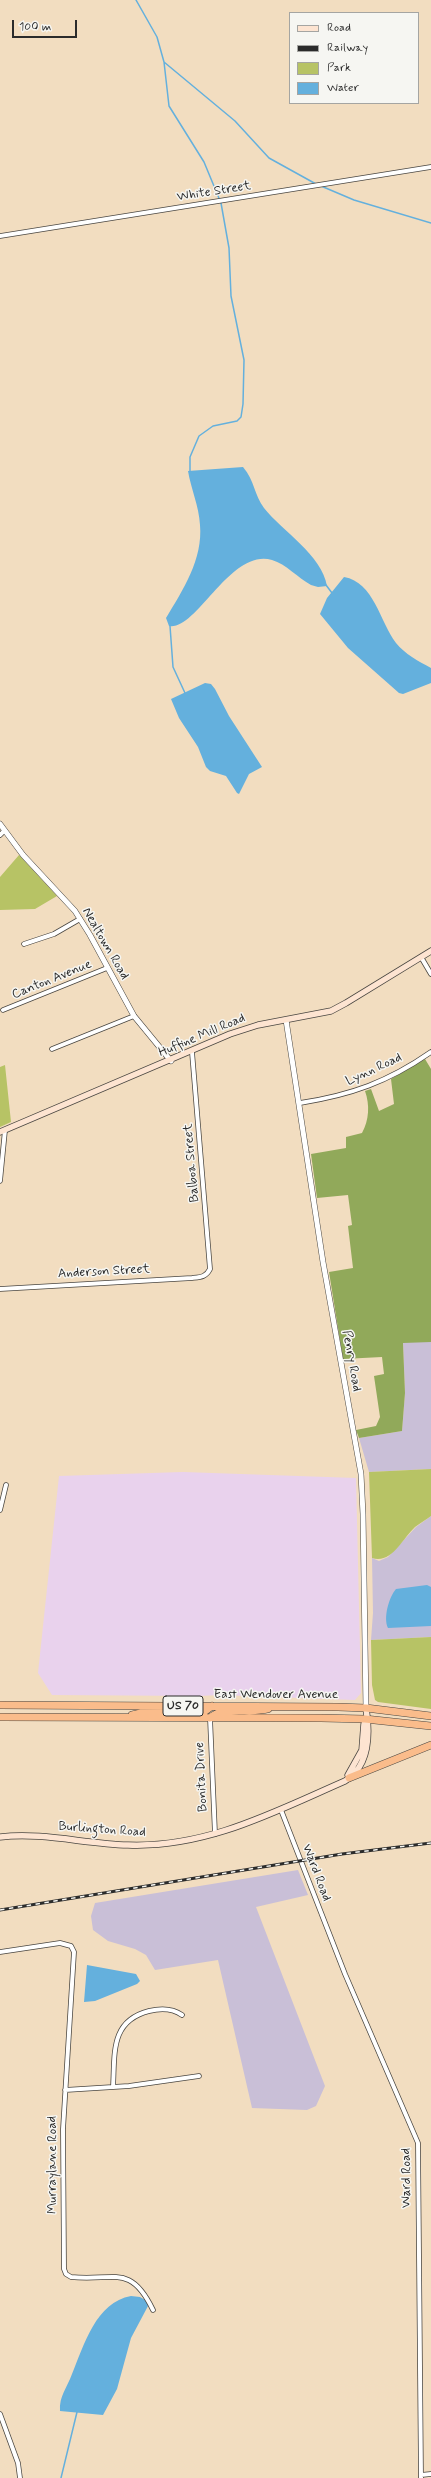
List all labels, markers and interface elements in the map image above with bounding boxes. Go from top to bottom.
scale bar [14,12,79,38]
legend [289,12,419,104]
text: 100 m [19,19,51,35]
text: Road [327,20,351,36]
text: Railway [327,40,368,56]
text: Park [327,60,351,76]
text: Water [327,80,359,96]
street label: White Street [176,178,252,206]
street label: Nealtown Road [78,905,132,983]
street label: Canton Avenue [10,957,94,1003]
street label: Huffine Mill Road [156,1011,248,1061]
street label: Lynn Road [344,1050,404,1090]
street label: Balboa Street [181,1123,203,1203]
street label: Anderson Street [57,1262,151,1282]
street label: Penry Road [338,1329,364,1393]
street label: East Wendover Avenue [214,1687,338,1703]
road number: US 70 [163,1696,203,1716]
street label: Bonita Drive [192,1742,212,1812]
street label: Burlington Road [58,1819,146,1841]
street label: Ward Road [298,1842,334,1904]
street label: Murraylane Road [45,2116,61,2214]
street label: Ward Road [399,2148,415,2208]

